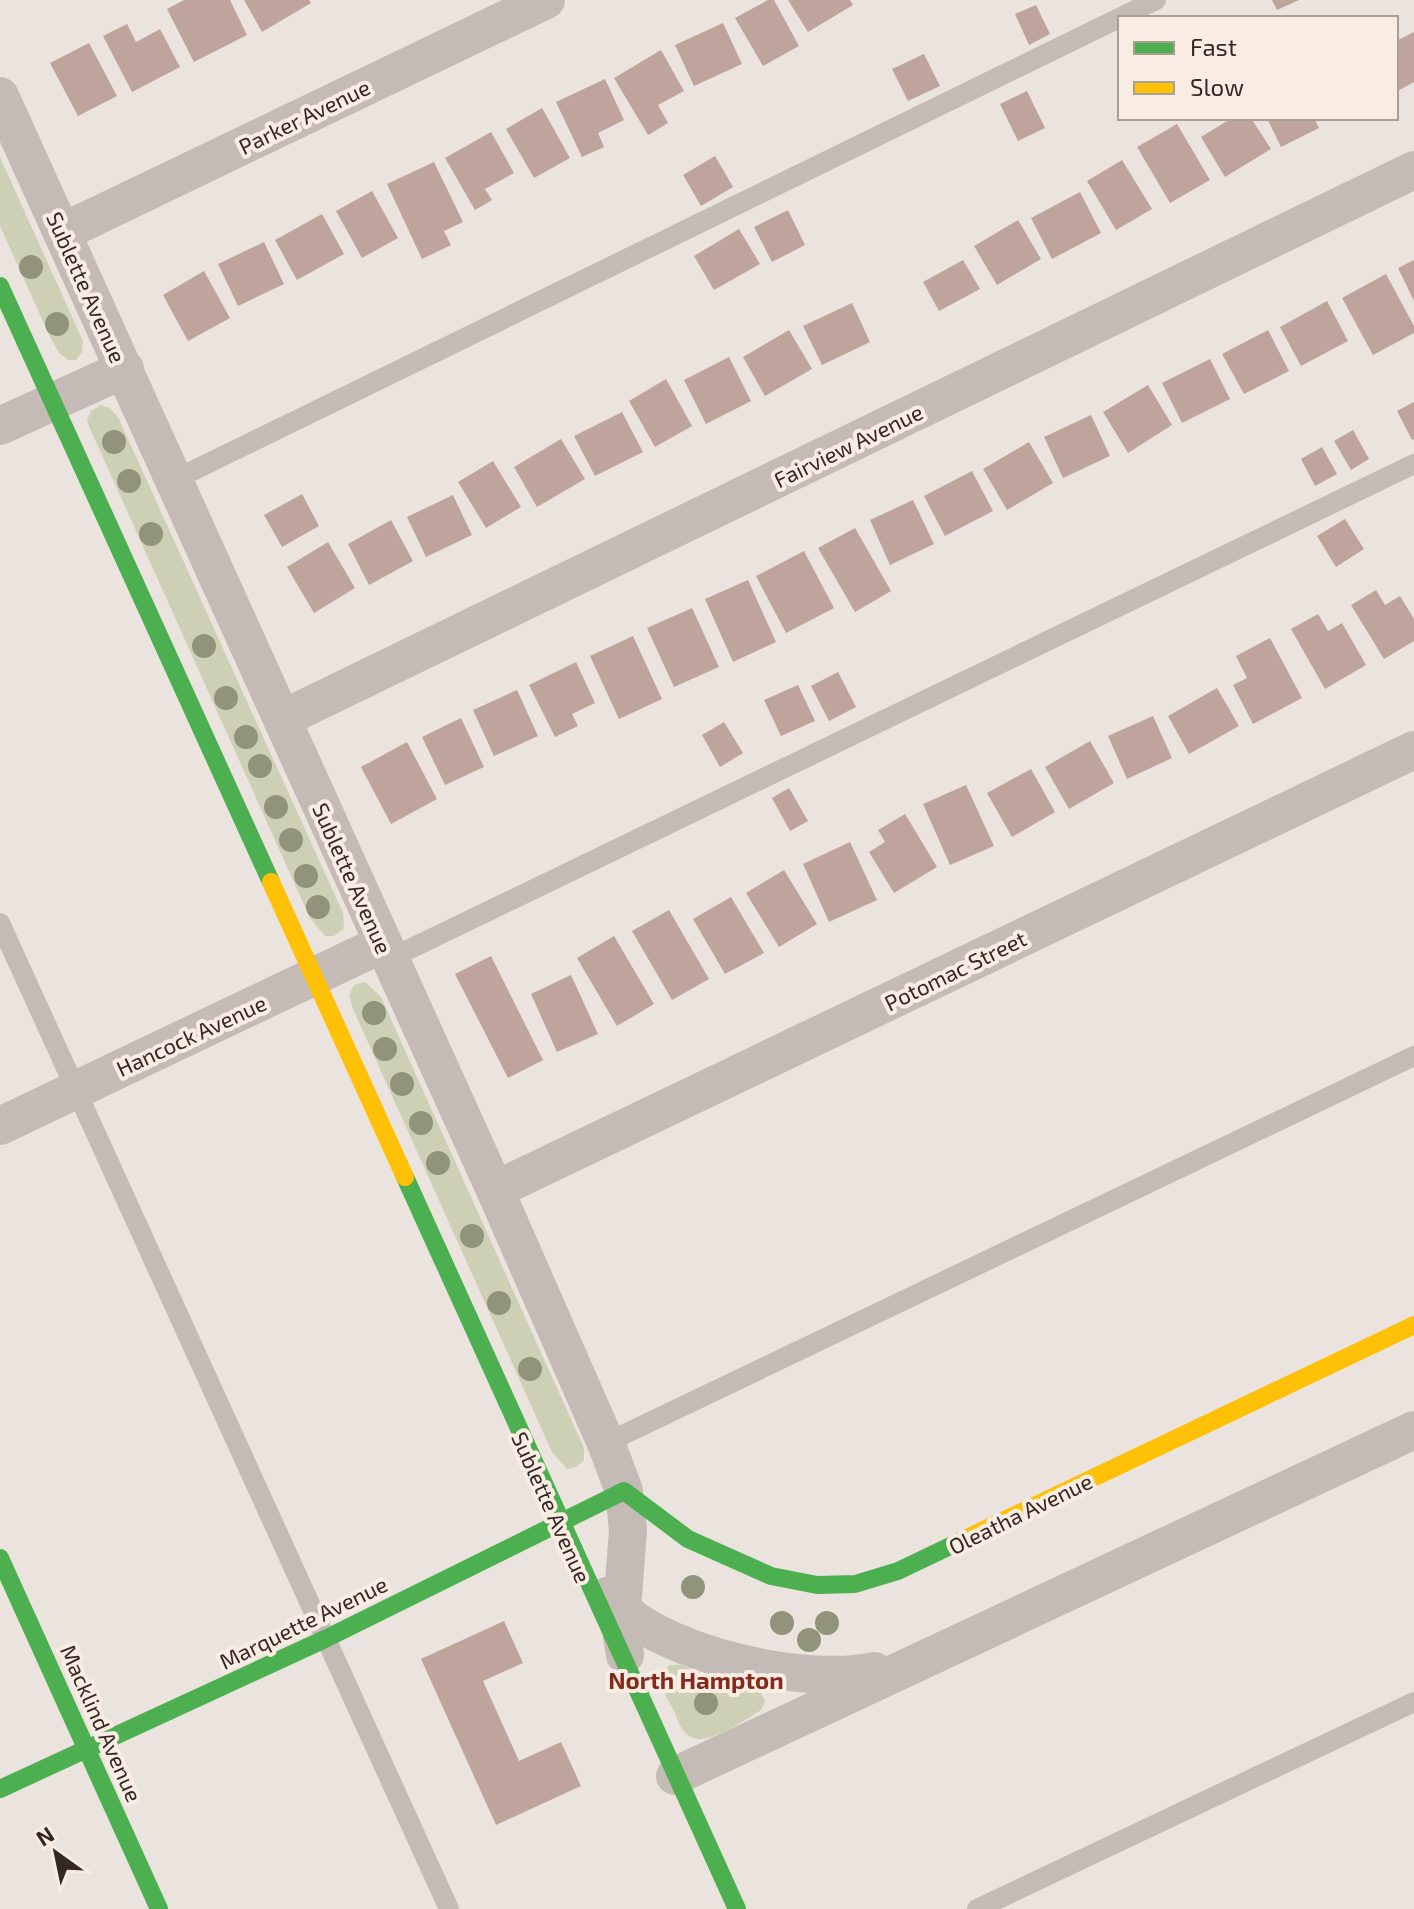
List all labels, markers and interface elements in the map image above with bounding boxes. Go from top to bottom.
legend [1118,16,1398,120]
text: Fast [1190,32,1237,61]
text: Slow [1190,72,1244,101]
street label: Parker Avenue [234,73,374,159]
street label: Sublette Avenue [42,208,132,366]
street label: Fairview Avenue [769,398,927,492]
street label: Sublette Avenue [308,799,398,957]
street label: Potomac Street [880,924,1030,1016]
street label: Hancock Avenue [112,989,270,1081]
street label: Sublette Avenue [507,1428,597,1586]
street label: Oleatha Avenue [944,1467,1096,1559]
street label: Marquette Avenue [215,1570,391,1674]
street label: Macklind Avenue [56,1641,148,1805]
district label: North Hampton [608,1665,784,1694]
north arrow [16,1813,96,1893]
text: N [31,1820,58,1851]

